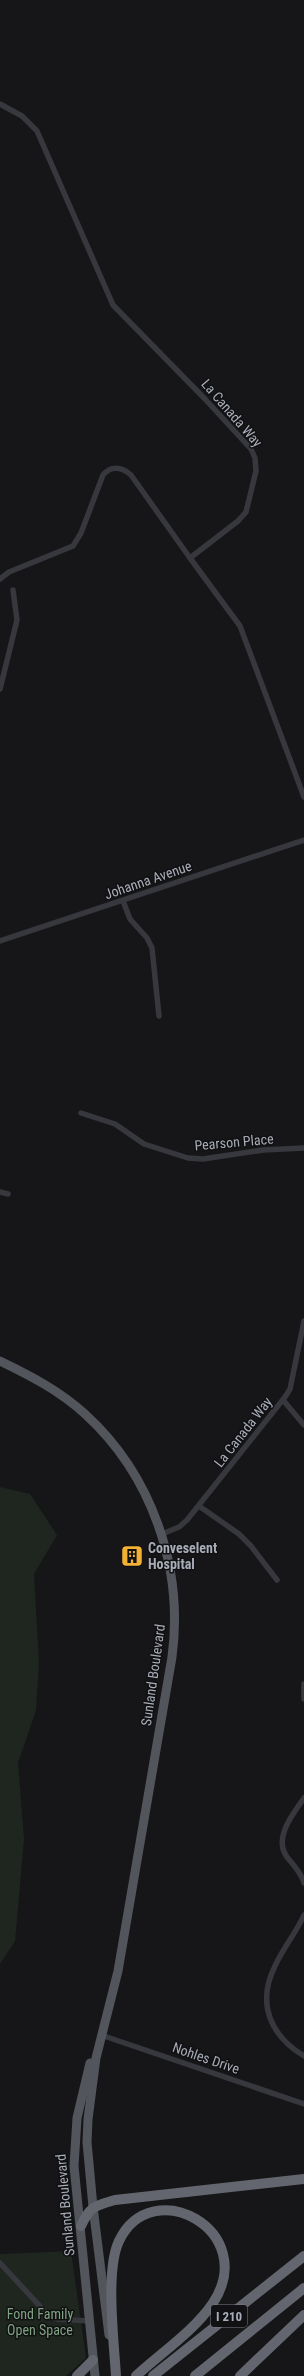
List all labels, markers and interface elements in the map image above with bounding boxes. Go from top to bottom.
street label: La Canada Way [198,376,266,450]
street label: Johanna Avenue [102,857,194,902]
street label: Pearson Place [194,1131,275,1153]
street label: La Canada Way [211,1394,275,1470]
place label: Conveselent Hospital [148,1540,217,1572]
building icon: Conveselent Hospital [119,1543,145,1569]
street label: Sunland Boulevard [138,1623,168,1727]
street label: Nohles Drive [170,2039,242,2077]
street label: Sunland Boulevard [53,2153,77,2257]
road number: I 210 [211,2305,247,2327]
park label: Fond Family Open Space [7,2306,73,2338]

